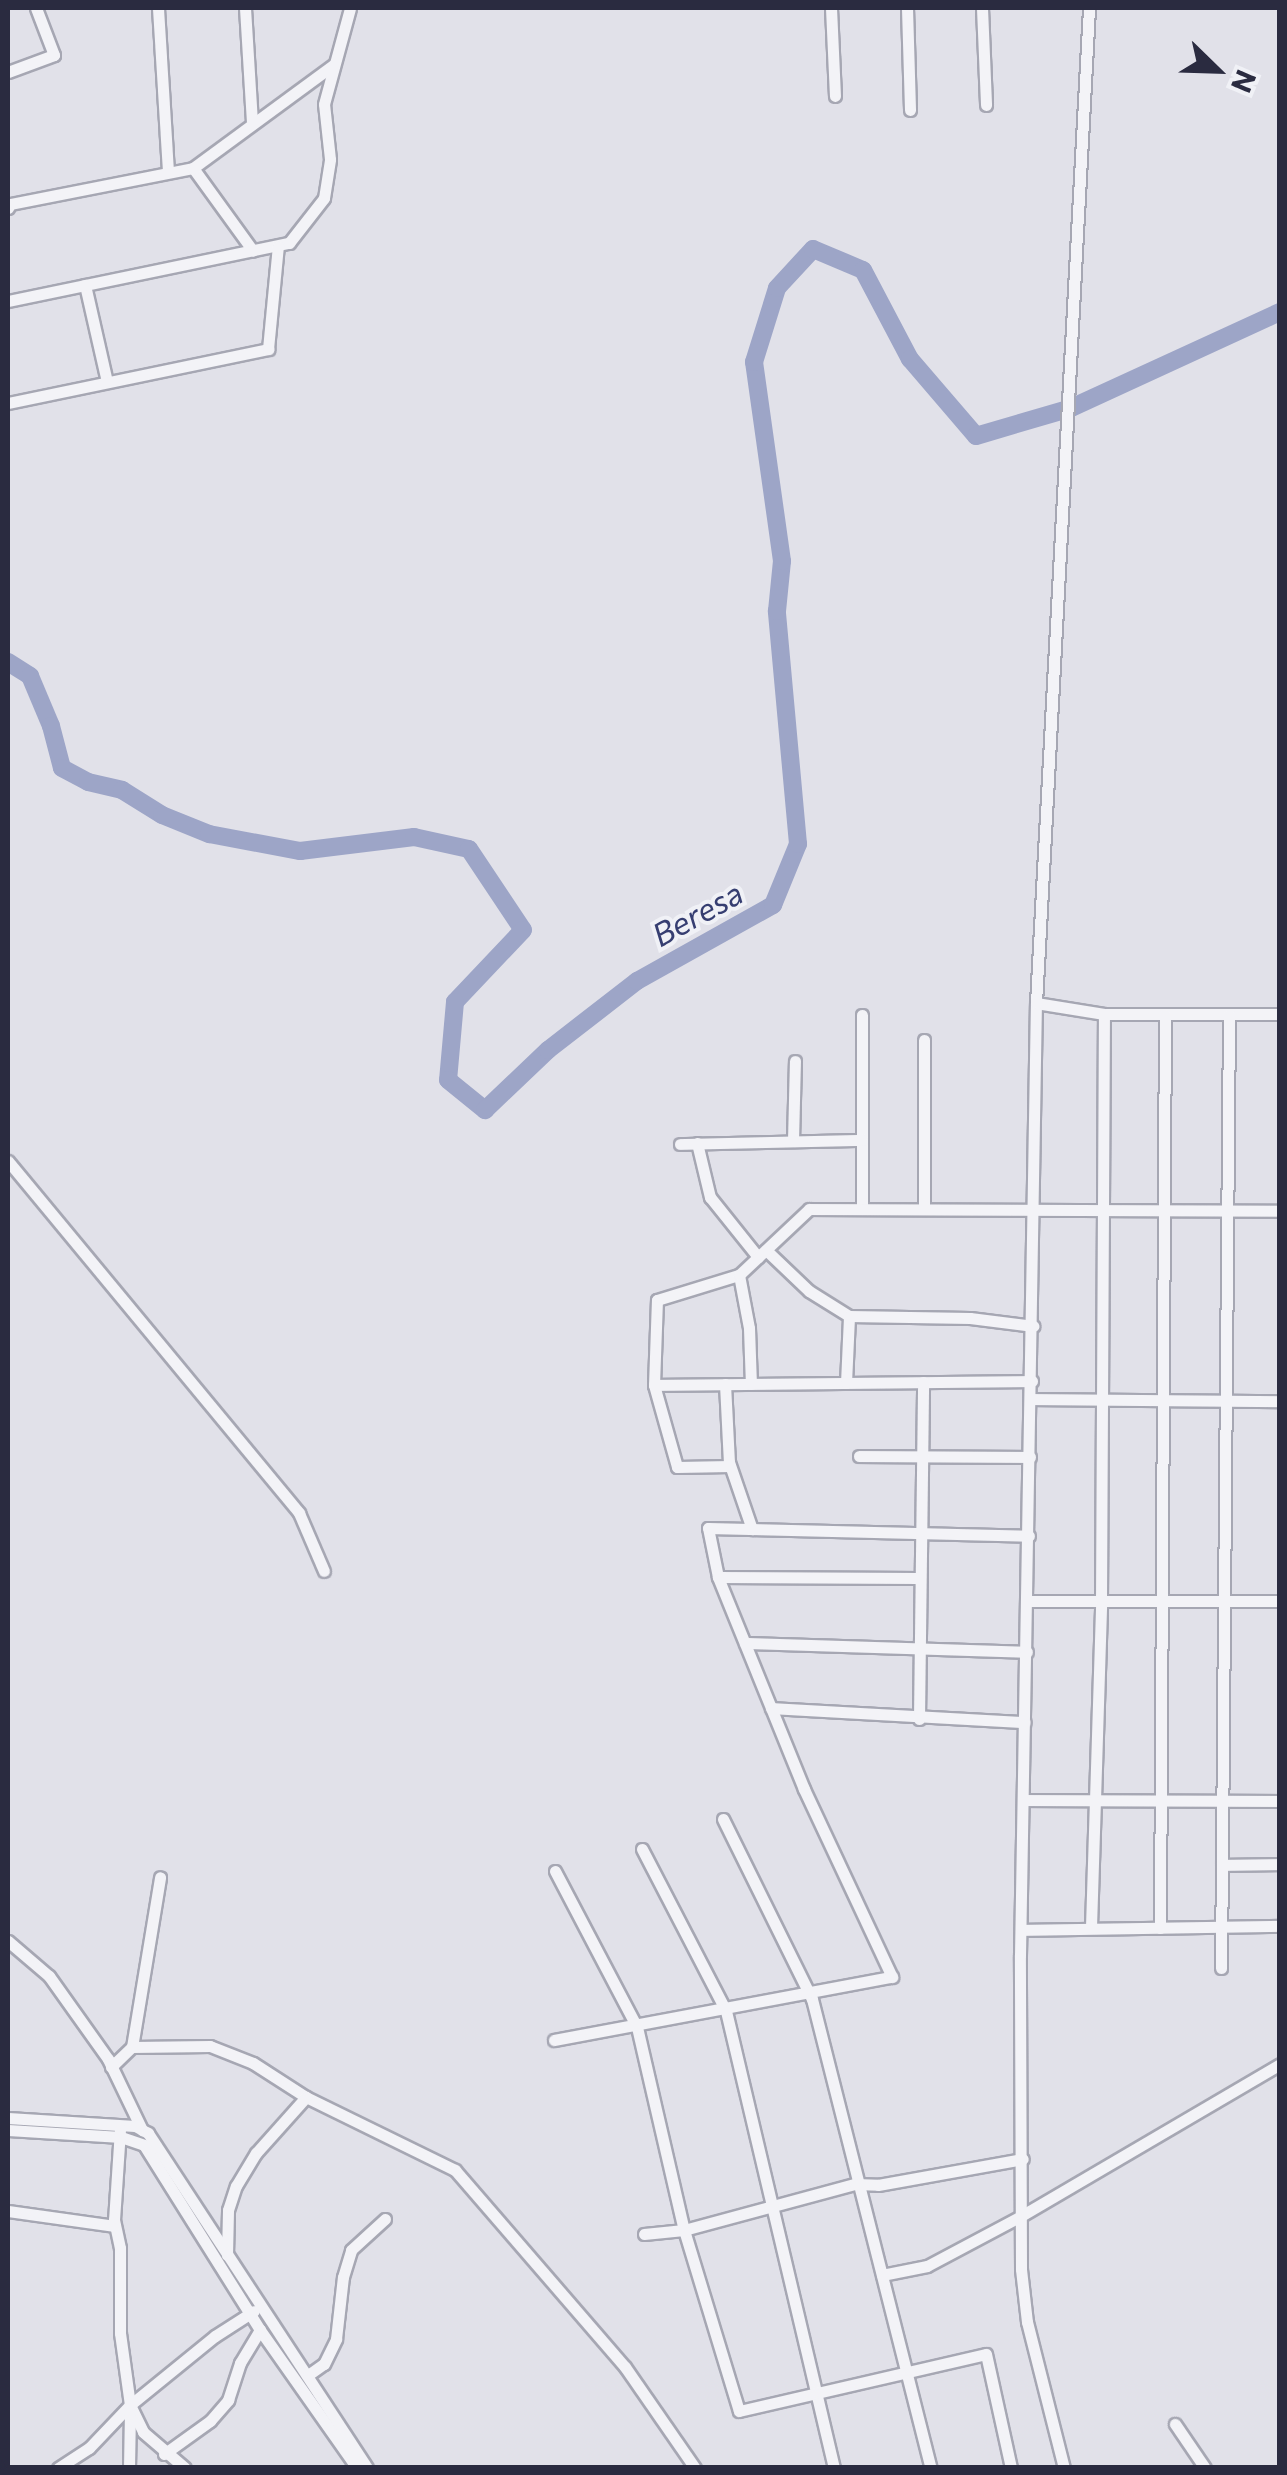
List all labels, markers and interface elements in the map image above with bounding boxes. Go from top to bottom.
north arrow [1167,20,1267,120]
text: N [1225,65,1264,98]
water label: Beresa [645,872,749,954]

